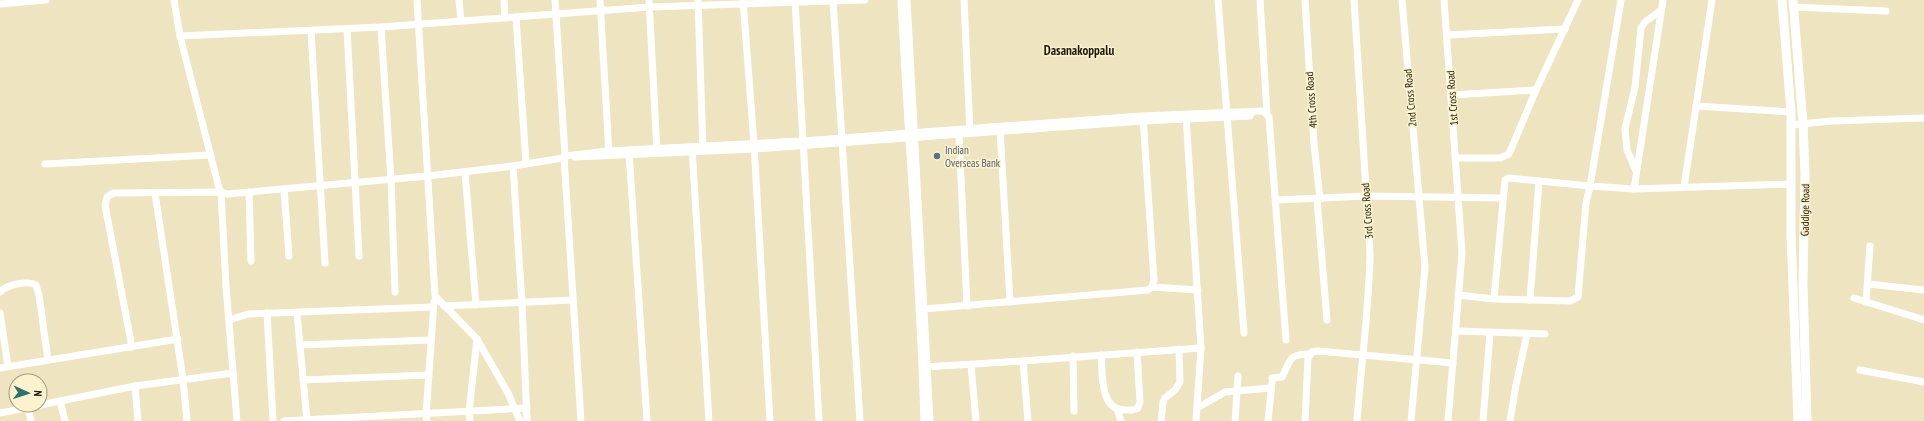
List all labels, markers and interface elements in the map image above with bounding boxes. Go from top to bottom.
district label: Dasanakoppalu [1044,42,1114,59]
street label: 2nd Cross Road [1400,68,1420,128]
street label: 1st Cross Road [1443,70,1461,126]
street label: 4th Cross Road [1302,71,1320,129]
place label: Indian Overseas Bank [945,143,1001,170]
marker: Indian Overseas Bank [932,151,942,161]
street label: 3rd Cross Road [1358,182,1376,240]
street label: Gaddige Road [1798,184,1812,236]
north arrow [8,373,48,413]
text: N [31,390,45,397]

